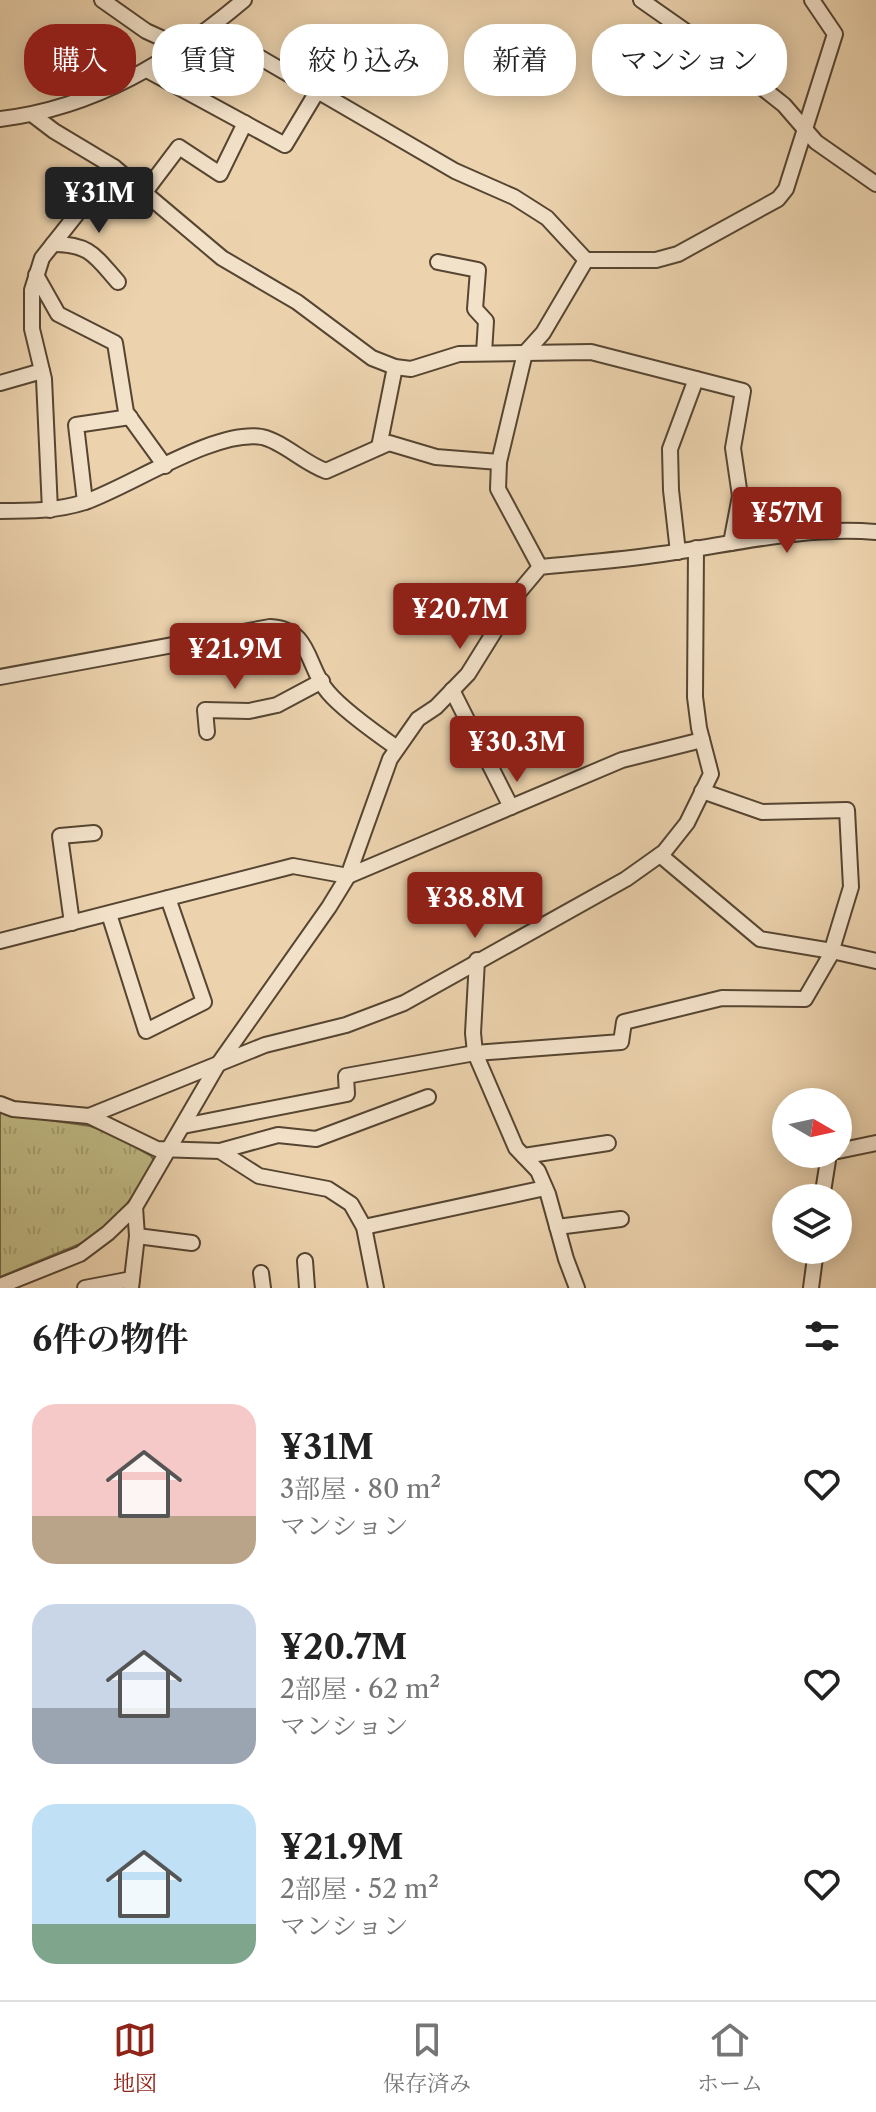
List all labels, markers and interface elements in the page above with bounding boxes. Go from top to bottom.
chip: 購入 [24,24,136,96]
chip: 賃貸 [152,24,264,96]
chip: 絞り込み [280,24,448,96]
chip: 新着 [464,24,576,96]
chip: マンション [592,24,787,96]
pin: ¥31M [52,167,146,235]
text: ¥31M [63,177,135,209]
pin: ¥57M [740,487,834,555]
text: ¥57M [750,497,824,529]
pin: ¥20.7M [395,583,525,651]
text: ¥20.7M [411,593,509,625]
pin: ¥21.9M [170,623,300,691]
text: ¥21.9M [188,633,282,665]
pin: ¥30.3M [452,716,582,784]
text: ¥30.3M [468,726,566,758]
pin: ¥38.8M [410,872,540,940]
text: ¥38.8M [425,882,525,914]
north arrow [772,1088,852,1168]
map controls [772,1088,852,1264]
button: layers [772,1184,852,1264]
icon: filters [800,1314,844,1358]
text: 6件の物件 [32,1318,188,1360]
text: ¥31M [280,1426,374,1468]
icon: home [96,1436,192,1532]
icon: heart [800,1462,844,1506]
text: 3部屋 · 80 m² [280,1473,441,1505]
text: マンション [280,1510,409,1542]
text: ¥20.7M [280,1626,407,1668]
icon: home [96,1636,192,1732]
icon: heart [800,1662,844,1706]
text: 2部屋 · 62 m² [280,1673,440,1705]
text: マンション [280,1710,409,1742]
text: ¥21.9M [280,1826,404,1868]
icon: home [96,1836,192,1932]
icon: heart [800,1862,844,1906]
text: 2部屋 · 52 m² [280,1873,439,1905]
text: マンション [280,1910,409,1942]
tab: 地図 [113,2018,157,2097]
tab: 保存済み [383,2018,471,2097]
tab: ホーム [697,2018,763,2097]

